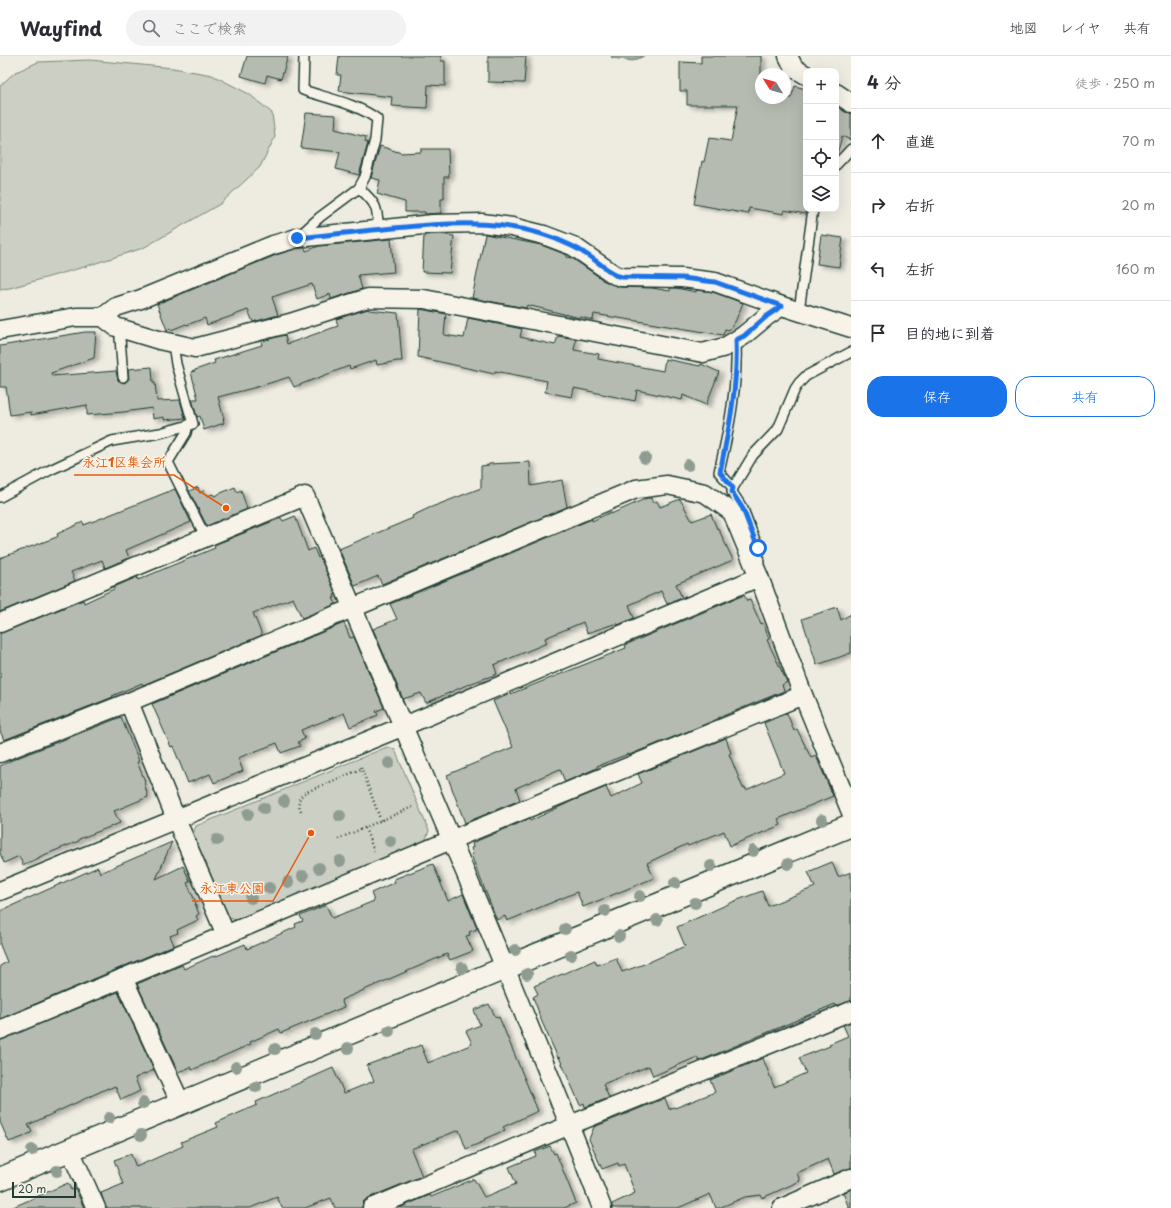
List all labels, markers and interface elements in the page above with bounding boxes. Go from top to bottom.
search box [126,10,406,46]
text: Wayfind [20,14,102,42]
text: ここで検索 [172,16,247,39]
icon: search [140,17,162,39]
text: 地図 [1010,17,1038,38]
text: レイヤ [1060,17,1101,38]
text: 共有 [1123,17,1151,38]
north arrow [755,68,791,104]
map controls [803,68,839,212]
button: + [803,68,839,104]
text: 4 分 [867,69,901,95]
text: 徒歩 · 250 m [1075,73,1155,92]
button: − [803,104,839,140]
text: 直進 [905,129,935,152]
icon: ahead [867,130,889,152]
text: 70 m [1122,131,1155,150]
button: locate [803,140,839,176]
button: layers [803,176,839,212]
text: 右折 [905,193,935,216]
icon: right [867,194,889,216]
text: 20 m [1121,195,1155,214]
route end [288,229,306,247]
text: 左折 [905,257,935,280]
icon: left [867,258,889,280]
text: 160 m [1116,259,1155,278]
text: 目的地に到着 [905,321,995,344]
icon: arrive [867,322,889,344]
button: 保存 [867,376,1007,417]
button: 共有 [1015,376,1155,417]
callout: 永江1区集会所 [74,450,174,475]
text: 永江1区集会所 [82,452,166,471]
route start [749,539,767,557]
callout: 永江東公園 [192,876,273,901]
text: 永江東公園 [199,878,265,897]
scale bar [12,1180,76,1199]
text: 20 m [18,1180,46,1197]

